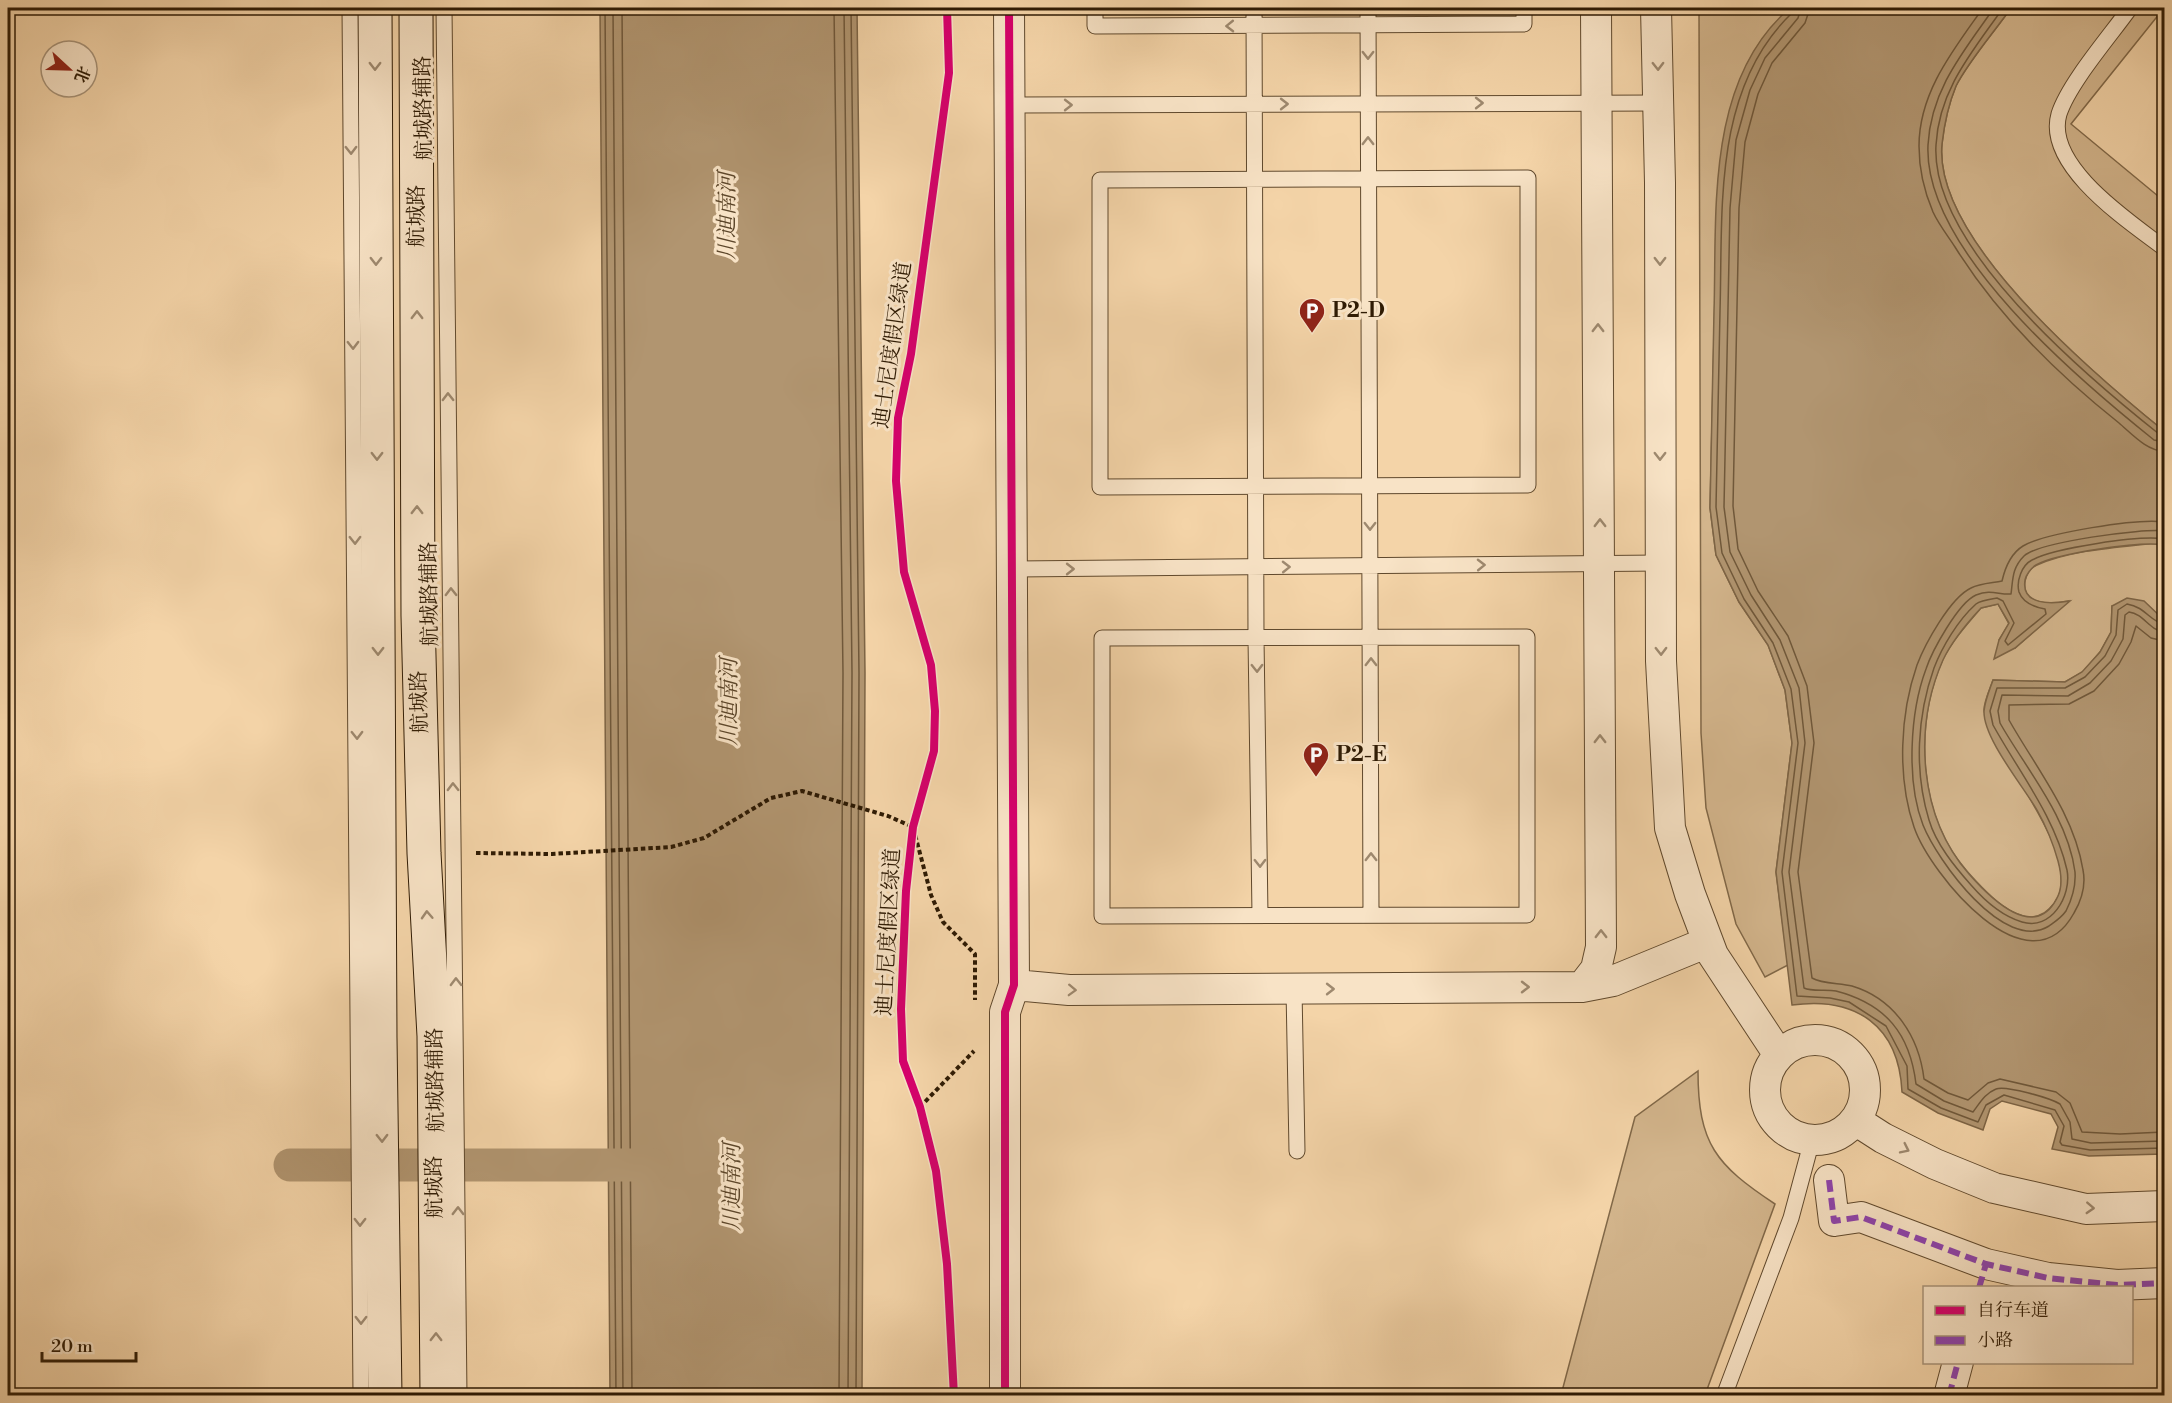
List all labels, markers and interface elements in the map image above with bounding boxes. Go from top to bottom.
one-way arrow [1226,20,1235,32]
north arrow [39,39,99,99]
one-way arrow [1362,51,1374,60]
street label: 航城路辅路 [410,55,438,161]
one-way arrow [369,61,381,70]
one-way arrow [1651,61,1664,70]
text: 北 [70,63,94,85]
one-way arrow [1475,97,1484,109]
one-way arrow [1280,98,1289,110]
one-way arrow [1064,99,1073,111]
one-way arrow [1362,136,1374,145]
one-way arrow [345,145,357,154]
water label: 川迪南河 [714,168,741,260]
street label: 航城路 [404,185,430,248]
one-way arrow [370,256,382,265]
one-way arrow [1654,256,1666,265]
street label: 迪士尼度假区绿道 [868,260,918,430]
parking icon: P2-D [1297,296,1327,334]
place label: P2-D [1332,298,1385,324]
one-way arrow [411,311,423,320]
one-way arrow [1592,323,1604,332]
one-way arrow [347,340,359,349]
one-way arrow [442,392,455,401]
one-way arrow [371,451,383,460]
one-way arrow [1653,451,1666,460]
one-way arrow [411,506,423,515]
one-way arrow [1593,518,1606,527]
one-way arrow [1364,521,1376,530]
one-way arrow [349,535,361,544]
street label: 航城路辅路 [416,541,444,647]
one-way arrow [1477,559,1486,571]
one-way arrow [1282,561,1291,573]
one-way arrow [1066,563,1075,575]
one-way arrow [445,587,457,596]
one-way arrow [372,646,384,655]
one-way arrow [1655,646,1667,655]
water label: 川迪南河 [716,654,743,746]
one-way arrow [1365,657,1377,666]
one-way arrow [1250,663,1263,672]
street label: 航城路 [406,670,434,734]
one-way arrow [351,730,363,739]
one-way arrow [1594,734,1607,743]
parking icon: P2-E [1301,740,1331,778]
place label: P2-E [1336,742,1387,768]
one-way arrow [447,782,459,791]
street label: 迪士尼度假区绿道 [872,847,906,1017]
one-way arrow [1365,852,1377,861]
one-way arrow [1253,858,1266,867]
one-way arrow [421,911,434,920]
one-way arrow [1595,929,1607,938]
one-way arrow [449,977,462,986]
one-way arrow [1520,981,1529,994]
one-way arrow [1325,983,1334,995]
one-way arrow [1067,984,1076,996]
street label: 航城路辅路 [422,1027,450,1133]
one-way arrow [375,1134,388,1143]
water label: 川迪南河 [719,1139,746,1231]
one-way arrow [1899,1142,1910,1154]
street label: 航城路 [421,1155,449,1219]
one-way arrow [2085,1201,2094,1214]
one-way arrow [452,1206,464,1215]
one-way arrow [354,1218,366,1227]
legend [1923,1286,2133,1364]
text: 自行车道 [1977,1299,2049,1322]
one-way arrow [355,1316,367,1325]
scale bar [42,1325,136,1363]
text: 小路 [1977,1329,2013,1352]
one-way arrow [430,1333,443,1342]
text: 20 m [51,1335,93,1358]

